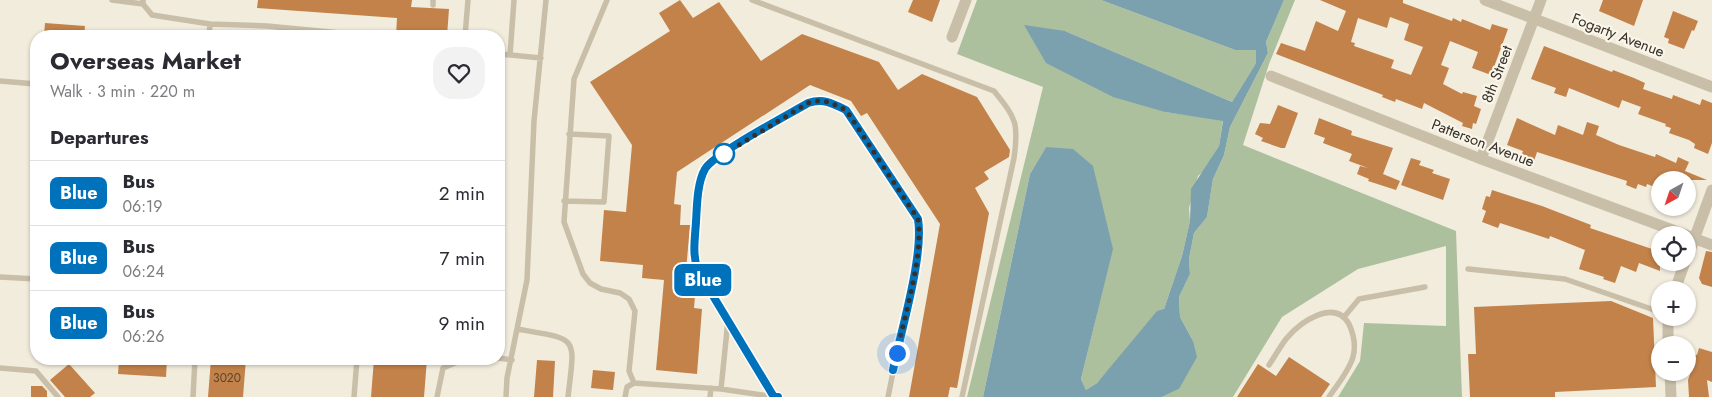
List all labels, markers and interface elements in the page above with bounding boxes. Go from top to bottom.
street label: Fogarty Avenue [1569,7,1668,63]
street label: 8th Street [1476,42,1518,106]
text: Overseas Market [50,43,241,78]
button: heart [433,47,485,99]
text: Walk · 3 min · 220 m [50,80,195,103]
street label: Patterson Avenue [1428,113,1538,173]
text: Departures [50,124,149,151]
unlabelled marker [713,143,735,165]
text: Bus [122,168,155,195]
north arrow [1651,171,1696,216]
map controls [1651,171,1696,381]
text: Blue [60,180,97,206]
text: 2 min [439,180,485,207]
text: 06:19 [122,195,163,218]
button: locate [1651,226,1696,271]
text: Bus [122,233,155,260]
text: Blue [60,245,97,271]
text: 7 min [440,245,485,272]
text: 06:24 [122,260,165,283]
line badge: Blue [668,264,738,296]
text: Blue [684,267,722,293]
button: + [1651,281,1696,326]
text: Bus [122,298,155,325]
text: Blue [60,310,97,336]
text: 9 min [439,310,485,337]
text: 06:26 [122,325,164,348]
button: − [1651,336,1696,381]
your location [885,341,910,366]
house number: 3020 [213,369,241,387]

